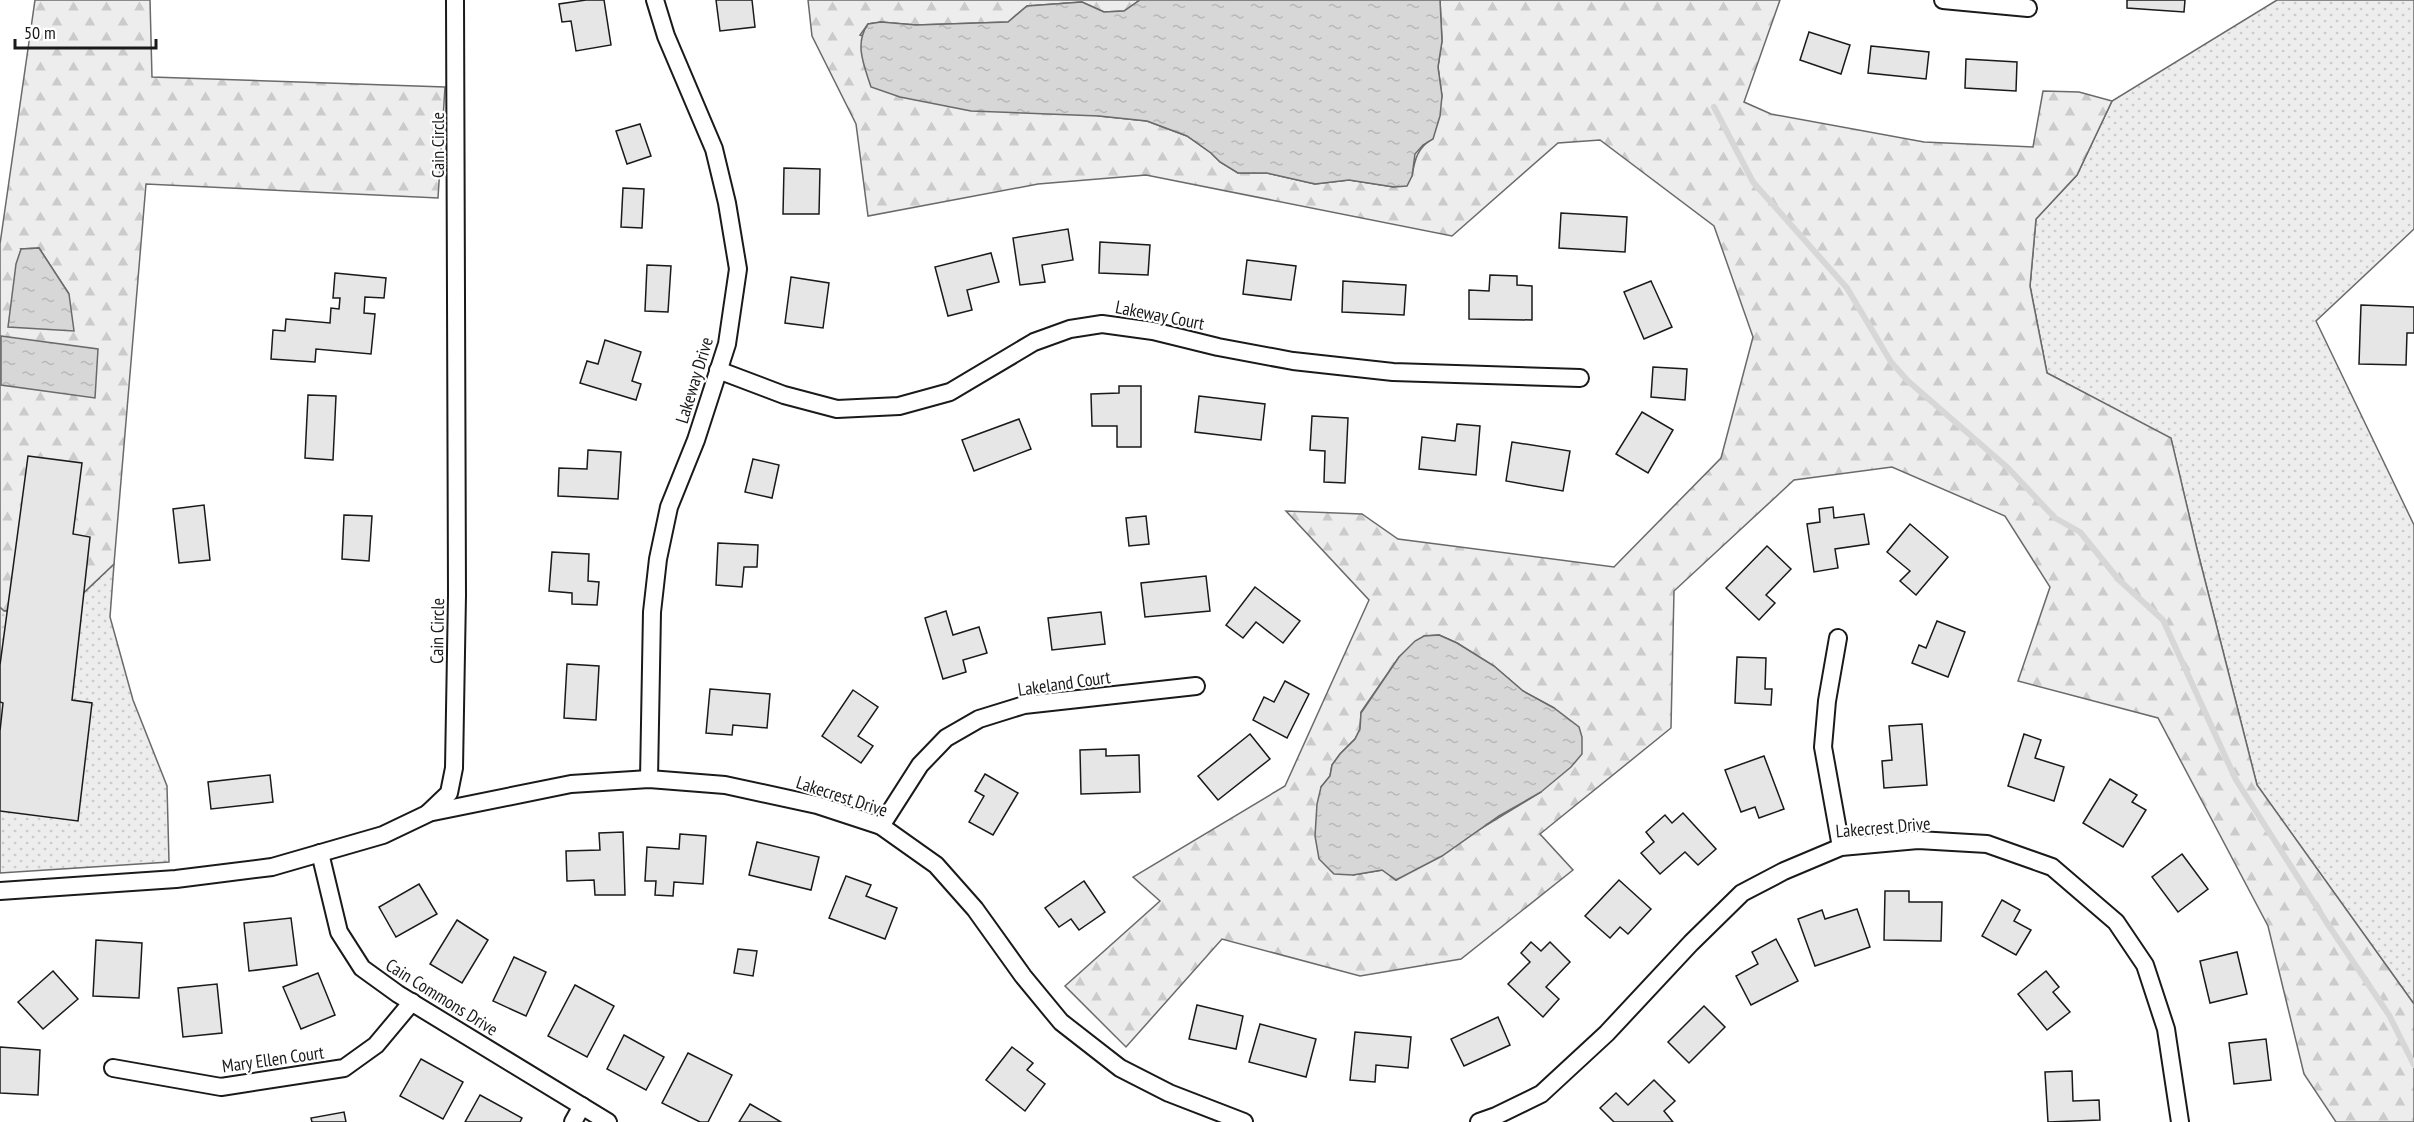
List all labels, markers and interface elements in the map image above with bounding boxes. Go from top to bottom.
scale bar [15,12,156,50]
text: 50 m [24,21,56,44]
street label: Cain Circle [426,112,449,178]
street label: Lakeway Court [1114,295,1206,335]
street label: Lakeway Drive [670,334,718,426]
street label: Cain Circle [425,598,449,664]
street label: Lakeland Court [1016,665,1112,701]
street label: Lakecrest Drive [793,770,891,822]
street label: Lakecrest Drive [1835,811,1931,843]
street label: Cain Commons Drive [382,953,502,1041]
street label: Mary Ellen Court [221,1040,325,1078]

